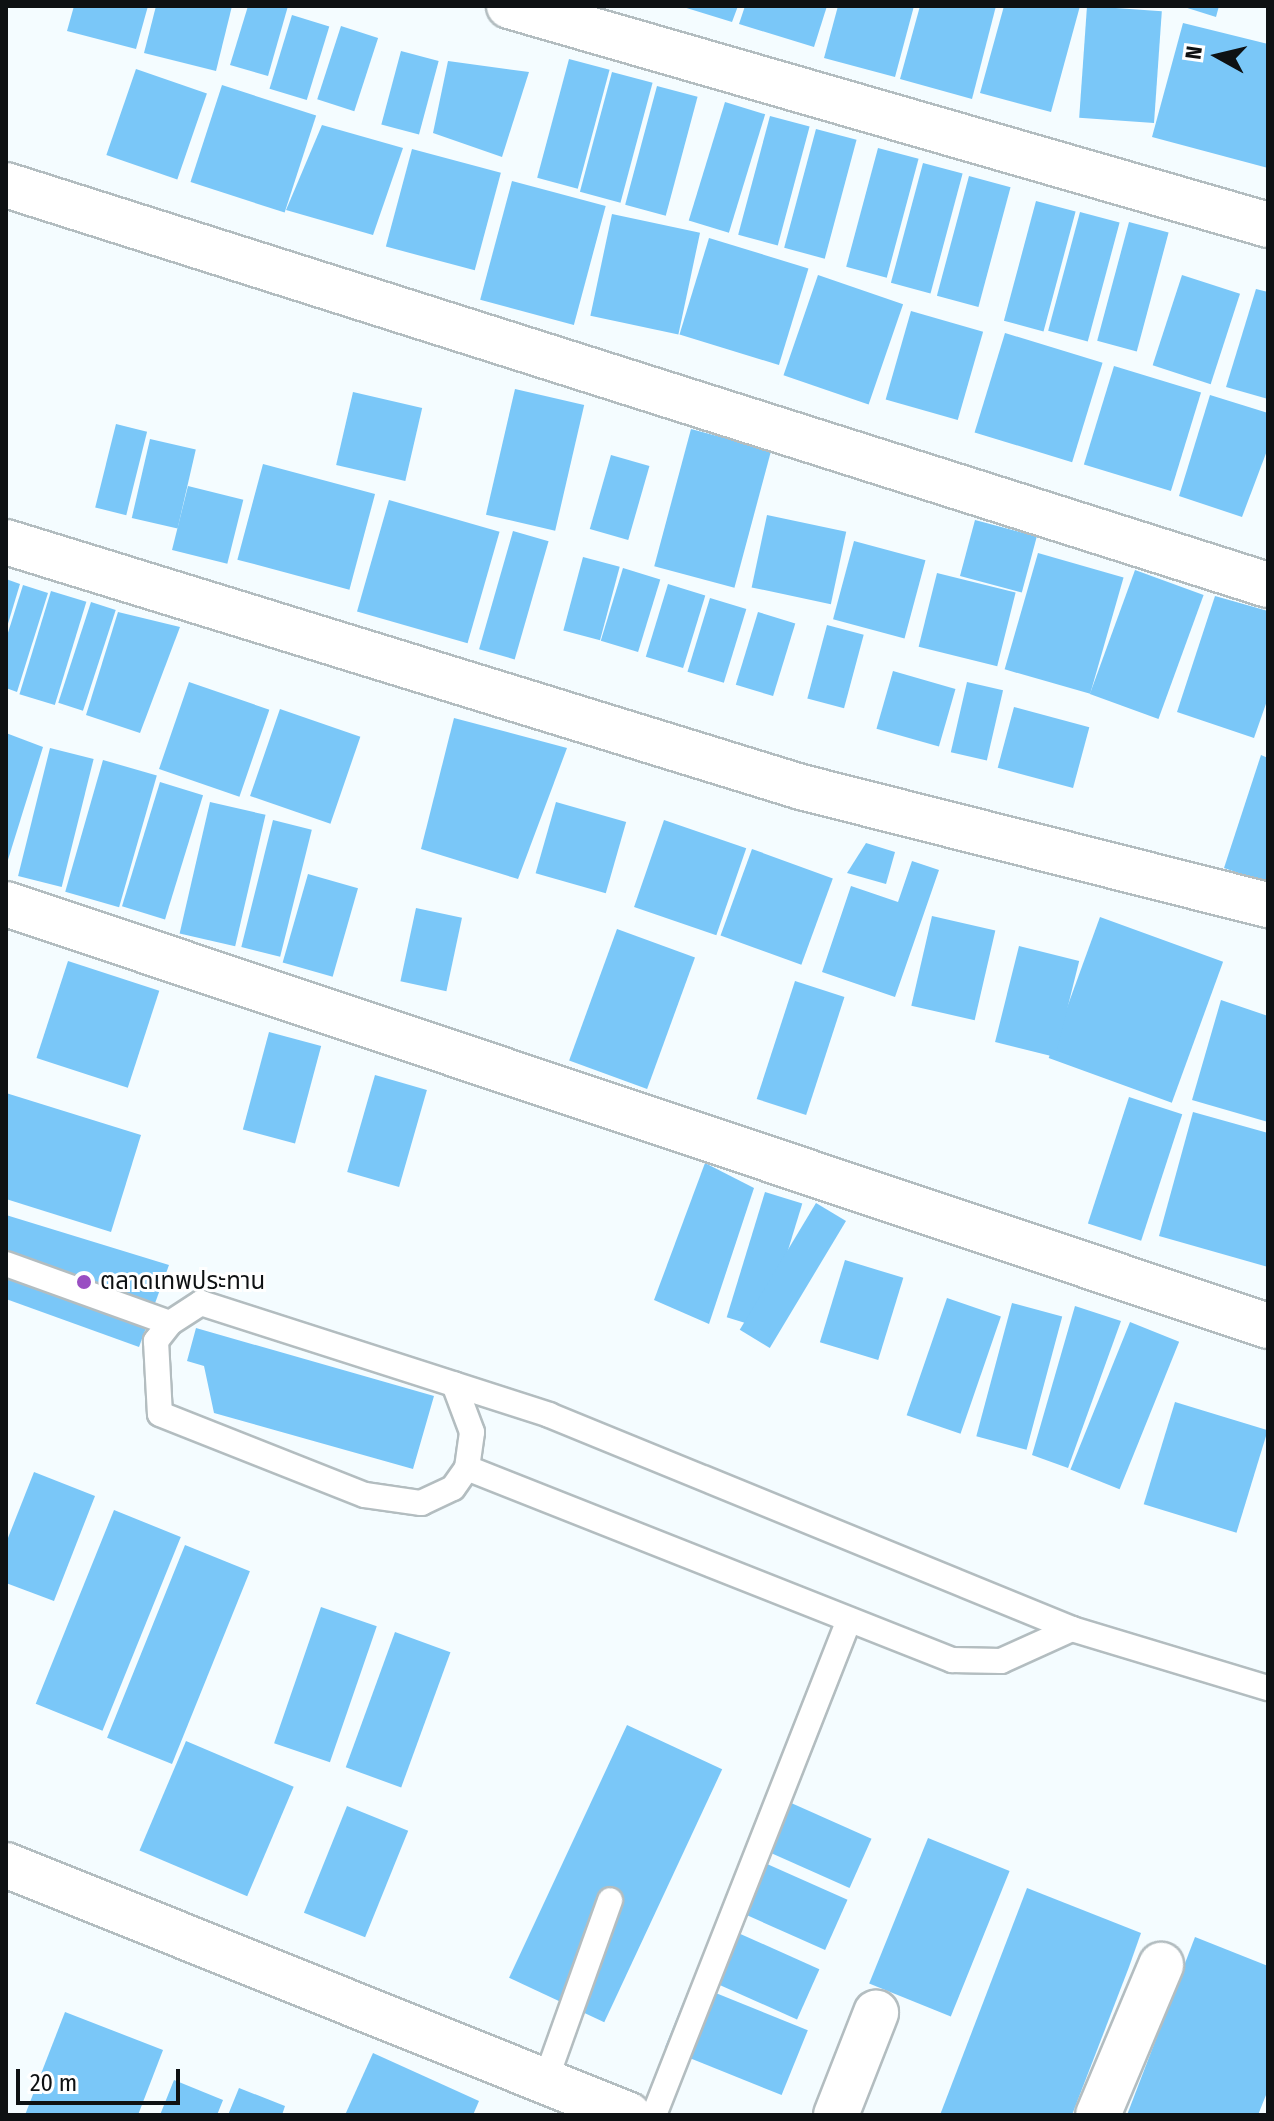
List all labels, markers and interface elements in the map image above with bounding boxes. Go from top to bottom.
north arrow [1178,16,1258,96]
text: N [1179,44,1208,61]
place label: ตลาดเทพประทาน [100,1268,265,1296]
marker: ตลาดเทพประทาน [75,1273,93,1291]
scale bar [20,2053,184,2103]
text: 20 m [30,2069,77,2097]

